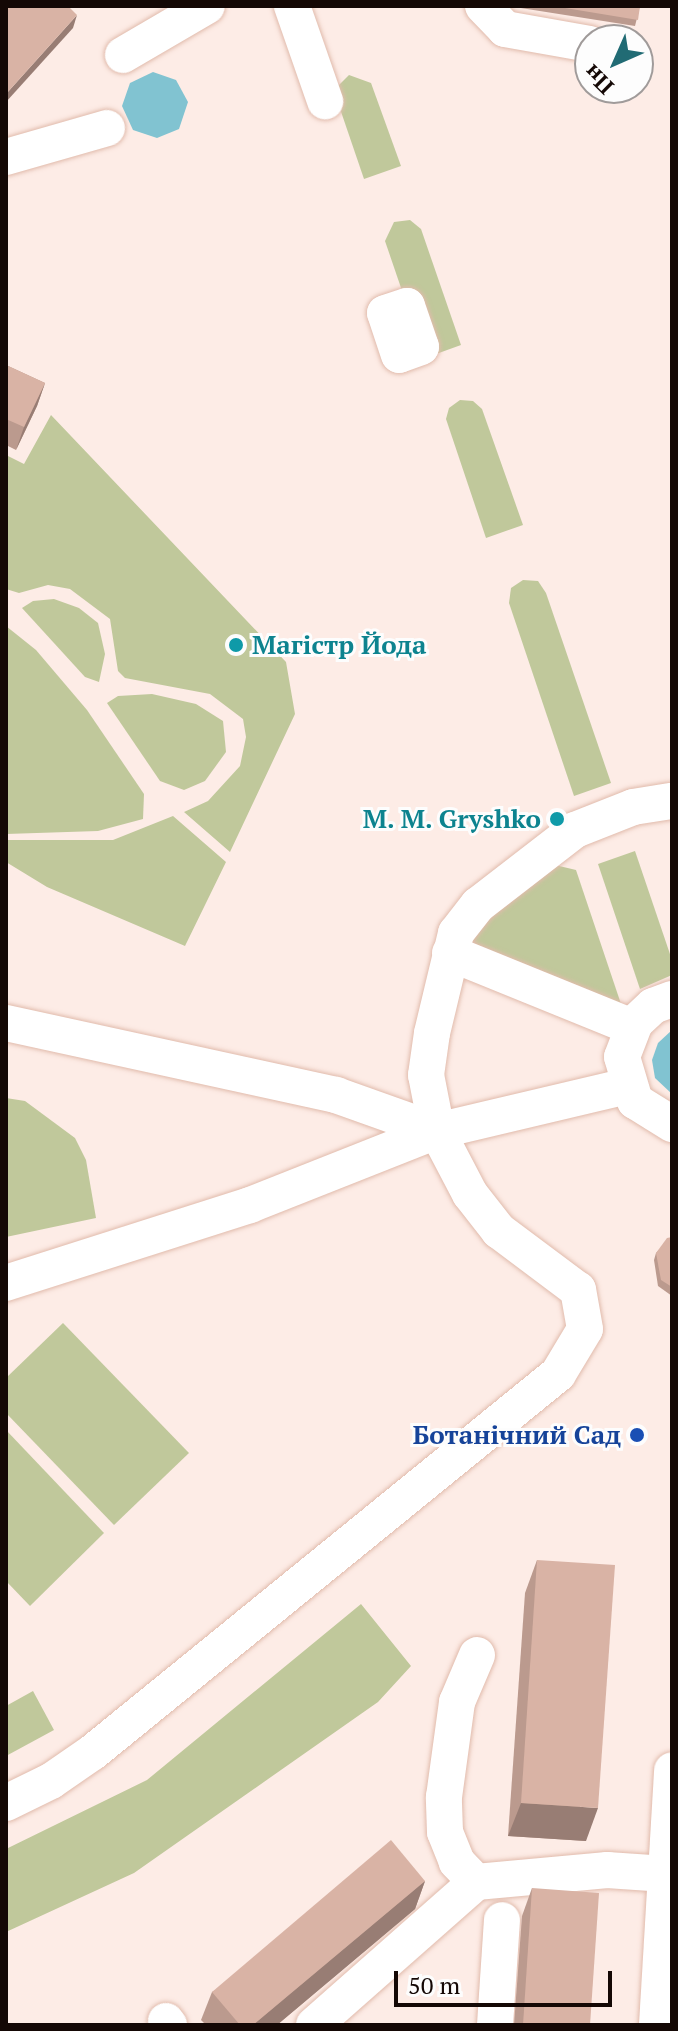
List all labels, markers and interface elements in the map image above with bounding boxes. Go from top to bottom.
north arrow [574,24,654,104]
text: Пн [577,59,619,101]
place label: Магістр Йода [252,629,426,661]
marker: Магістр Йода [227,636,245,654]
place label: M. M. Gryshko [361,803,541,835]
marker: M. M. Gryshko [548,810,566,828]
place label: Ботанічний Сад [413,1419,621,1451]
marker: Ботанічний Сад [628,1426,646,1444]
scale bar [398,1955,616,2005]
text: 50 m [408,1969,460,2001]

